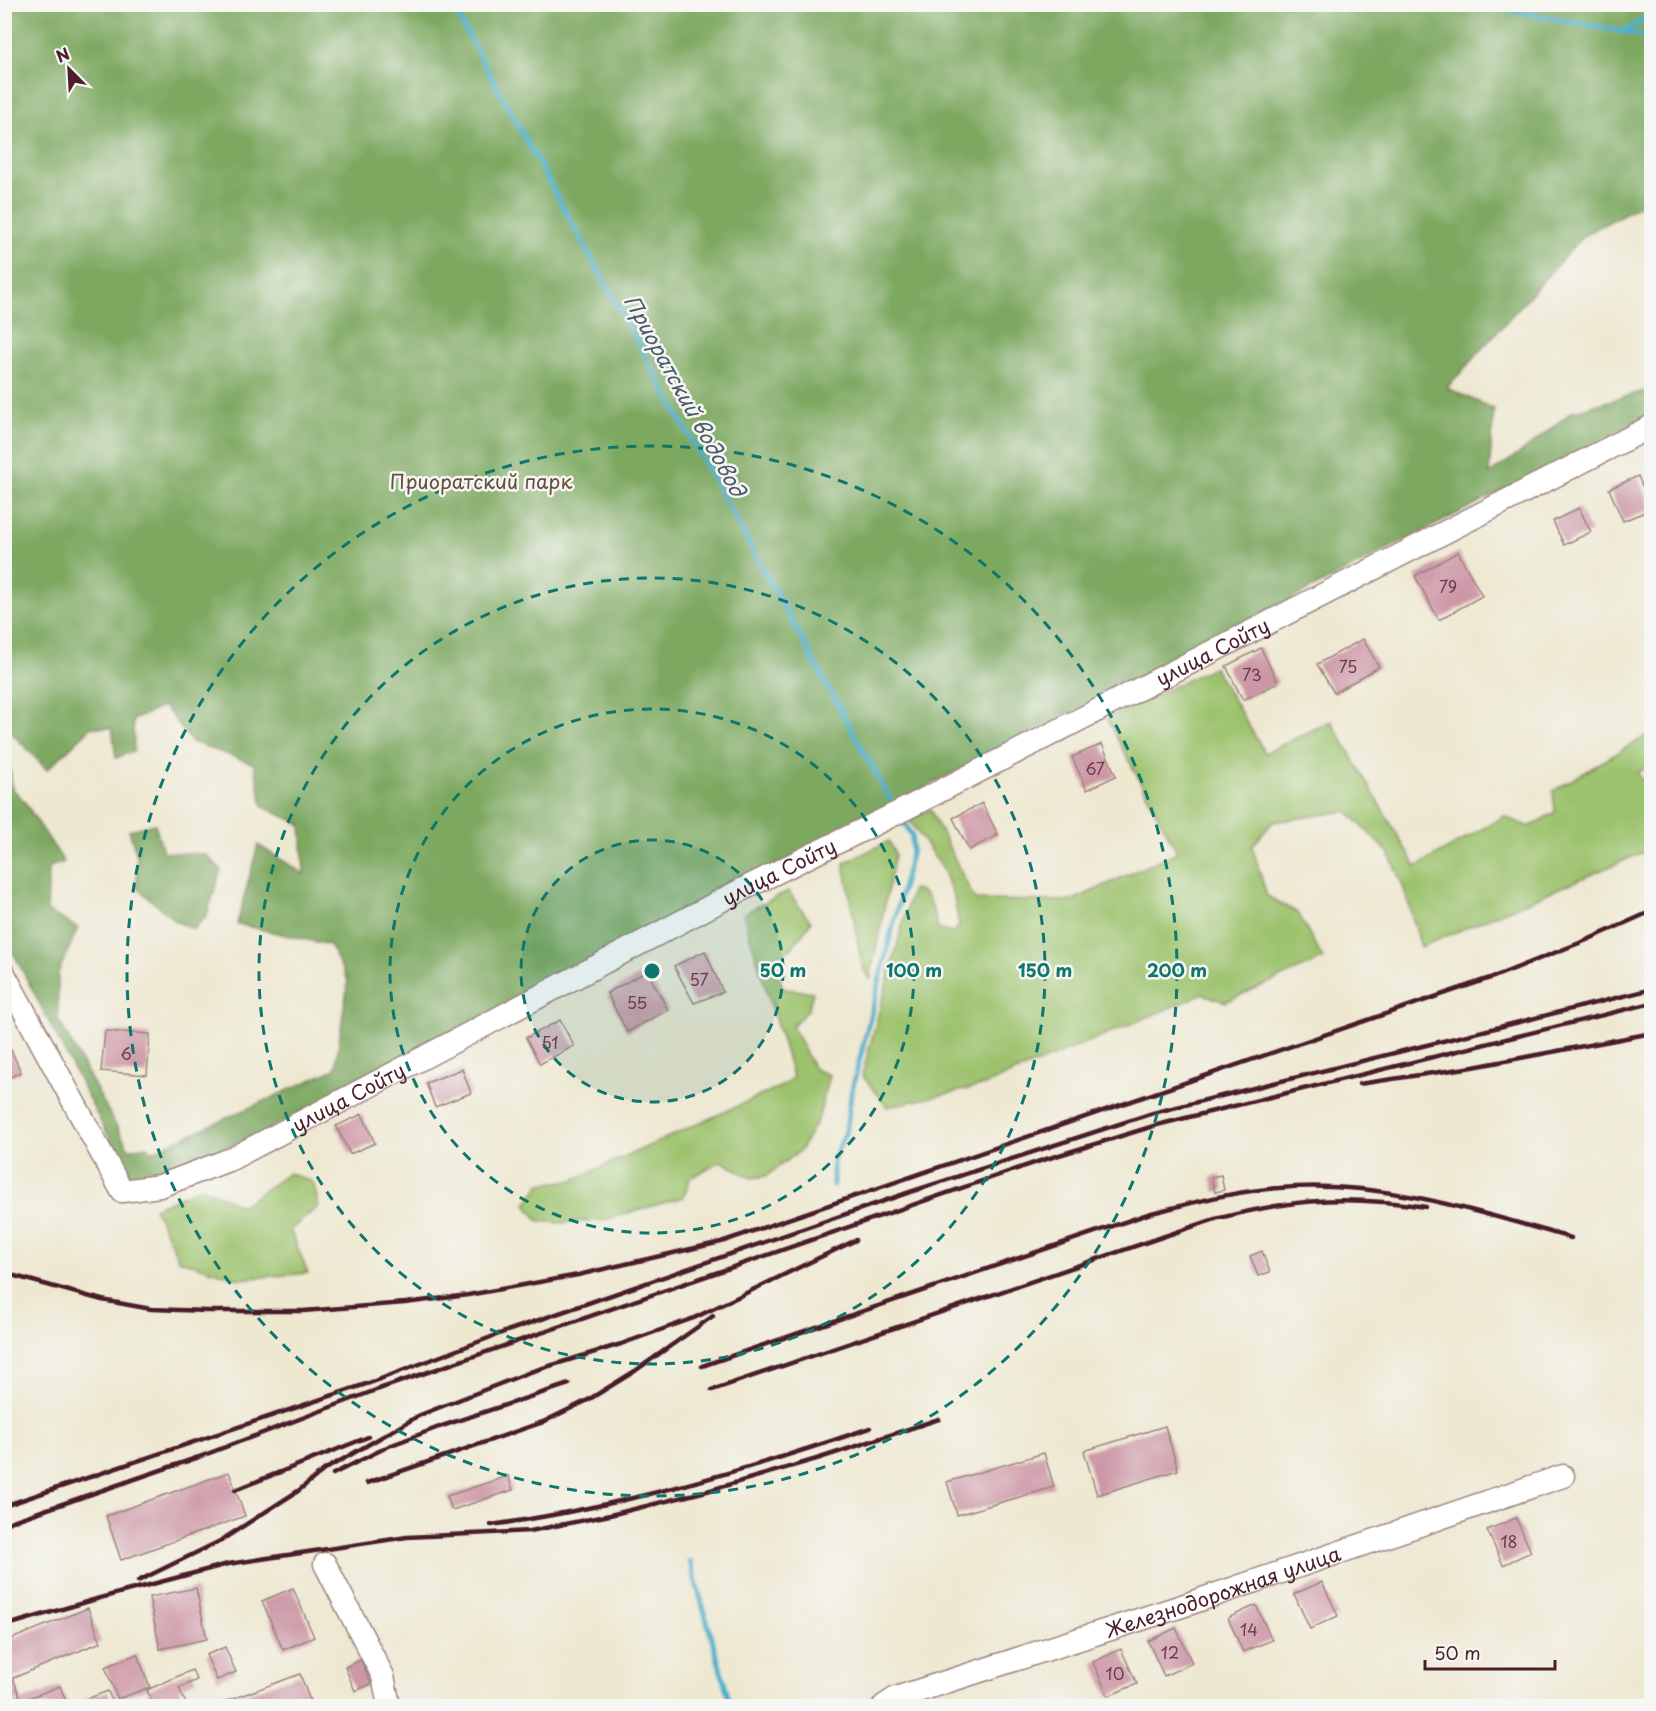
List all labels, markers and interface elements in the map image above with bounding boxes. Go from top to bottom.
north arrow [39,39,99,99]
text: N [52,41,73,68]
water label: Приоратский водовод [617,288,756,503]
park label: Приоратский парк [390,466,572,496]
house number: 79 [1439,574,1457,598]
street label: улица Сойту [1150,610,1274,693]
house number: 75 [1339,654,1357,678]
house number: 73 [1242,662,1262,686]
house number: 67 [1085,756,1105,780]
street label: улица Сойту [717,830,841,913]
text: 50 m [760,956,806,983]
text: 100 m [886,956,942,983]
text: 150 m [1018,956,1072,983]
text: 200 m [1147,956,1207,983]
centre of rings [642,961,662,981]
house number: 57 [689,967,709,991]
house number: 55 [627,990,647,1014]
house number: 51 [541,1030,559,1054]
house number: 6 [120,1041,132,1065]
street label: улица Сойту [287,1055,410,1139]
house number: 18 [1500,1529,1518,1553]
street label: Железнодорожная улица [1101,1538,1345,1645]
house number: 14 [1240,1617,1258,1641]
scale bar [1425,1633,1556,1671]
text: 50 m [1434,1639,1481,1666]
house number: 12 [1161,1640,1179,1664]
house number: 10 [1106,1661,1124,1685]

